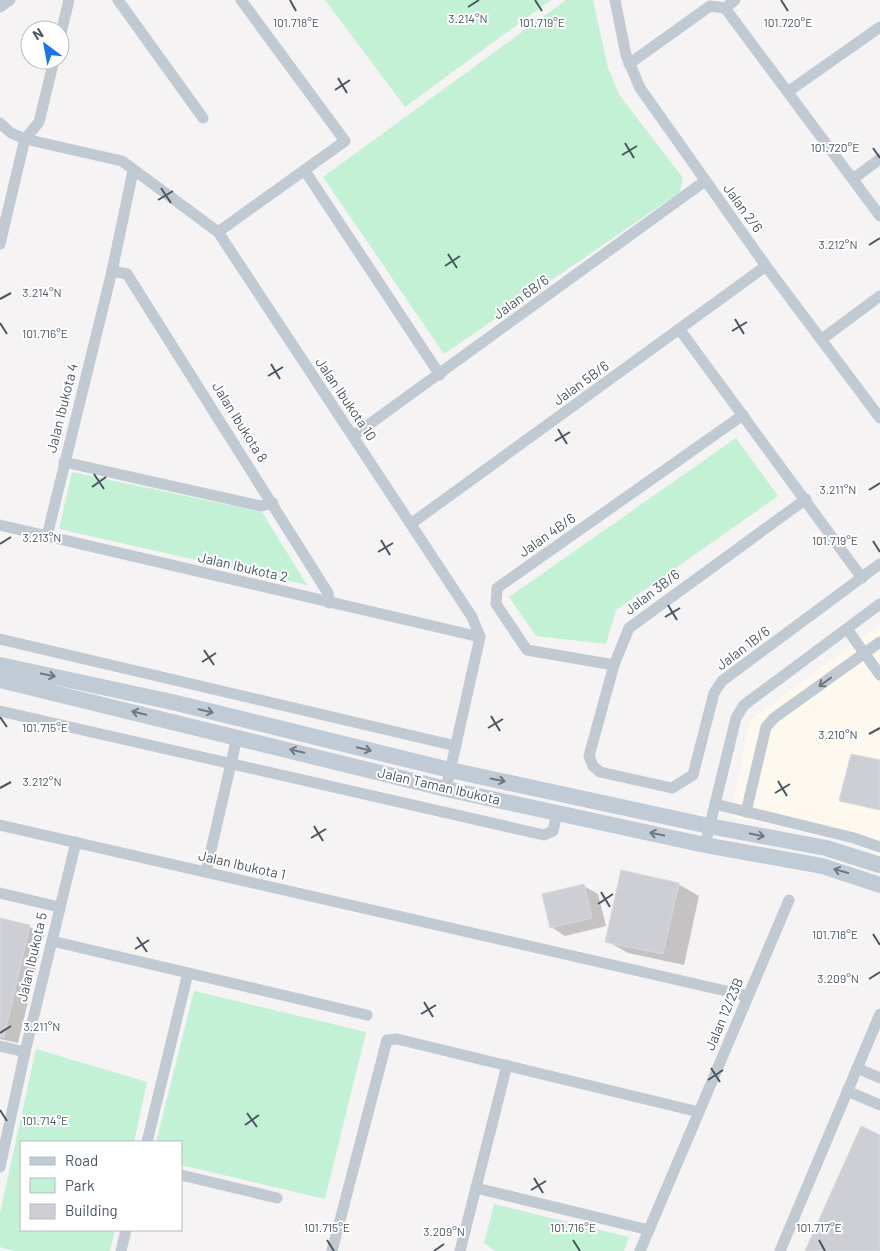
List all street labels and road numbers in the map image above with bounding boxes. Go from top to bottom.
street label: Jalan 2/6 [720,180,767,235]
street label: Jalan 6B/6 [490,271,552,323]
street label: Jalan Ibukota 10 [312,354,381,444]
street label: Jalan 5B/6 [550,357,612,409]
street label: Jalan Ibukota 4 [42,361,81,454]
street label: Jalan Ibukota 8 [209,378,272,465]
street label: Jalan 4B/6 [515,509,578,560]
street label: Jalan Ibukota 2 [197,548,290,585]
street label: Jalan 3B/6 [621,565,683,618]
street label: Jalan 1B/6 [713,622,773,673]
street label: Jalan Taman Ibukota [376,763,502,808]
street label: Jalan Ibukota 1 [197,846,287,883]
street label: Jalan Ibukota 5 [13,911,50,1003]
street label: Jalan 12/23B [701,975,746,1053]

